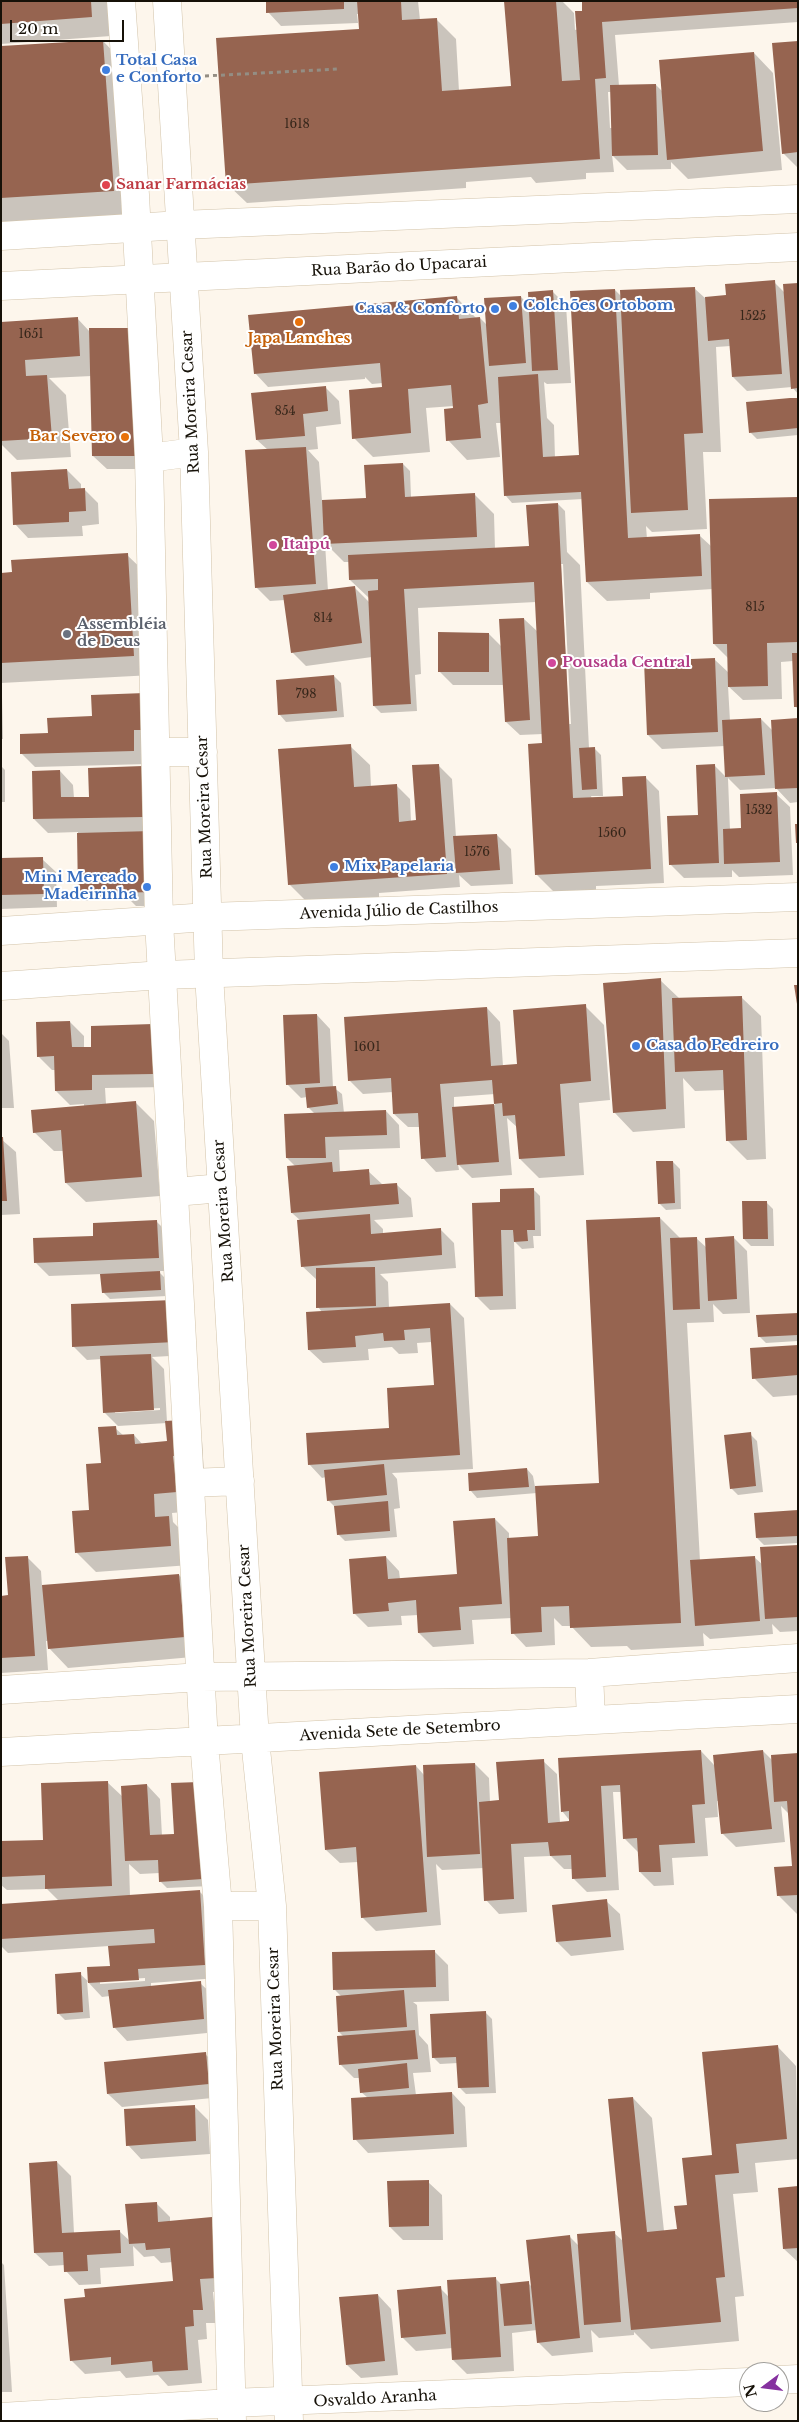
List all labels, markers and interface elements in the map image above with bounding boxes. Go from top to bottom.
scale bar [12,10,126,42]
text: 20 m [18,19,58,38]
place label: Total Casa e Conforto [116,52,201,87]
marker: Total Casa e Conforto [100,64,112,76]
house number: 1618 [284,118,310,132]
place label: Sanar Farmácias [116,176,246,194]
marker: Sanar Farmácias [100,179,112,191]
street label: Rua Barão do Upacarai [311,253,487,281]
place label: Colchões Ortobom [523,297,673,315]
place label: Casa & Conforto [355,300,485,318]
marker: Colchões Ortobom [507,300,519,312]
marker: Casa & Conforto [489,303,501,315]
house number: 1525 [740,310,766,324]
marker: Japa Lanches [293,316,305,328]
house number: 1651 [18,328,44,342]
street label: Rua Moreira Cesar [178,330,204,474]
place label: Japa Lanches [247,330,351,348]
house number: 854 [274,405,296,419]
place label: Bar Severo [29,428,115,446]
marker: Bar Severo [119,431,131,443]
place label: Itaipú [283,536,330,554]
marker: Itaipú [267,539,279,551]
house number: 815 [745,601,765,615]
house number: 814 [313,612,333,626]
place label: Assembléia de Deus [77,616,167,651]
marker: Assembléia de Deus [61,628,73,640]
place label: Pousada Central [562,654,691,672]
marker: Pousada Central [546,657,558,669]
house number: 798 [295,688,317,702]
street label: Rua Moreira Cesar [193,735,217,879]
house number: 1532 [746,804,772,818]
house number: 1560 [598,827,626,841]
house number: 1576 [464,846,490,860]
place label: Mix Papelaria [344,858,454,876]
marker: Mix Papelaria [328,861,340,873]
place label: Mini Mercado Madeirinha [24,869,137,904]
marker: Mini Mercado Madeirinha [141,881,153,893]
street label: Avenida Júlio de Castilhos [299,899,499,923]
place label: Casa do Pedreiro [646,1037,779,1055]
marker: Casa do Pedreiro [630,1040,642,1052]
house number: 1601 [354,1041,380,1055]
street label: Rua Moreira Cesar [210,1139,238,1283]
street label: Rua Moreira Cesar [235,1544,261,1688]
street label: Avenida Sete de Setembro [299,1717,501,1745]
street label: Rua Moreira Cesar [264,1947,288,2091]
north arrow [739,2362,789,2412]
text: N [740,2382,761,2399]
street label: Osvaldo Aranha [313,2387,437,2411]

